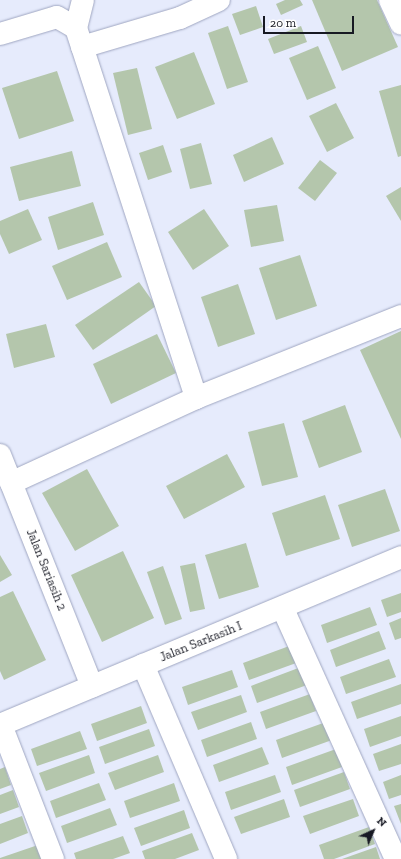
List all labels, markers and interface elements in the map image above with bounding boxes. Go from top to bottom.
scale bar [265,8,356,34]
text: 20 m [270,16,296,30]
street label: Jalan Sariasih 2 [23,527,69,613]
street label: Jalan Sarkasih I [158,618,244,666]
north arrow [353,811,393,851]
text: N [374,814,389,830]

